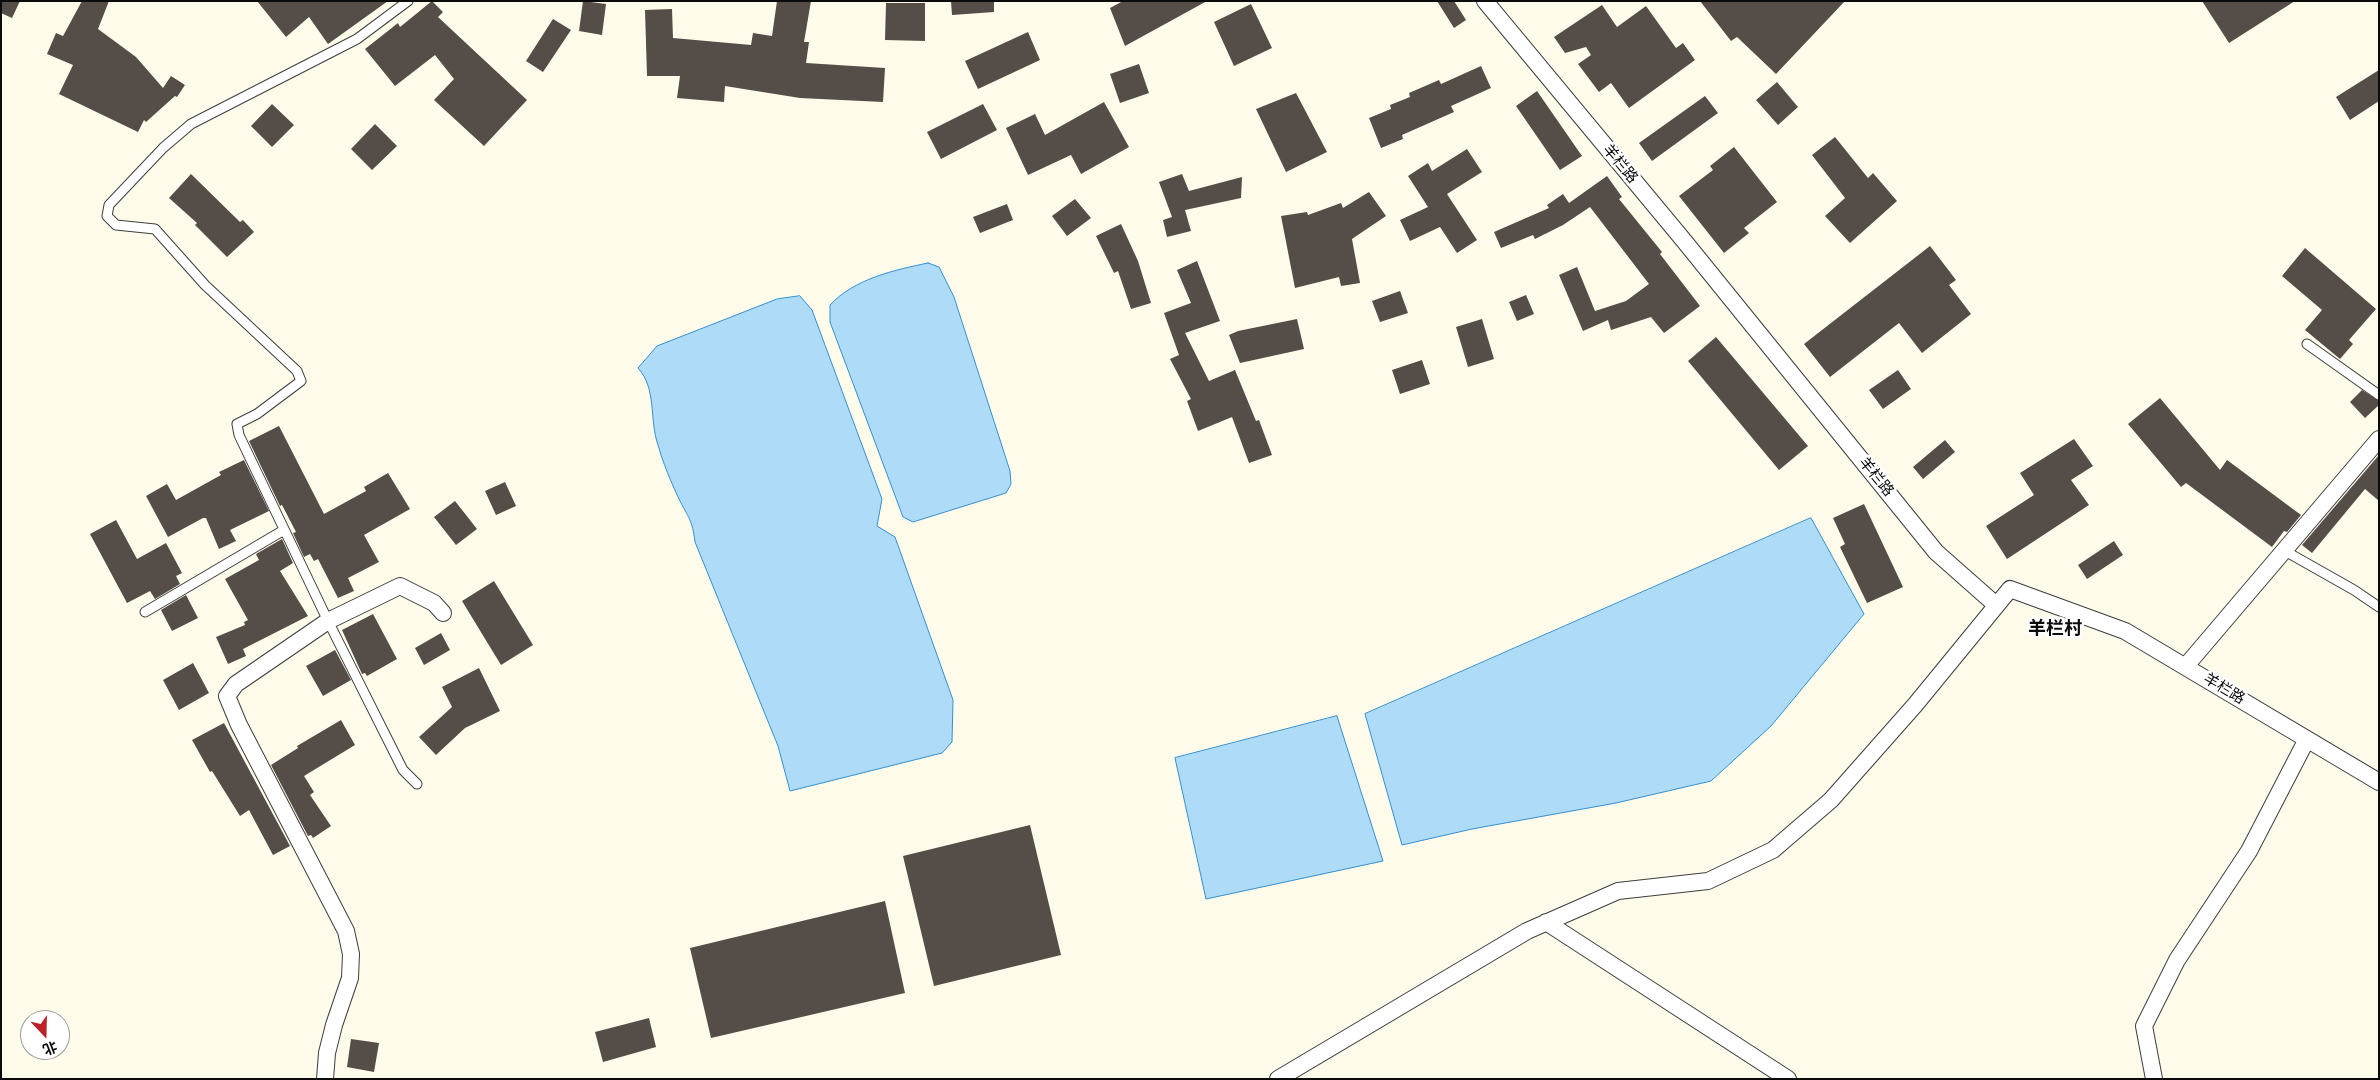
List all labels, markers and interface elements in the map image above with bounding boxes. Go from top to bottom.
street label: 羊栏路 [1599,141,1641,187]
street label: 羊栏路 [1855,454,1897,500]
district label: 羊栏村 [2028,618,2082,640]
street label: 羊栏路 [2200,670,2248,708]
north arrow [20,1010,70,1060]
text: 北 [40,1037,60,1059]

